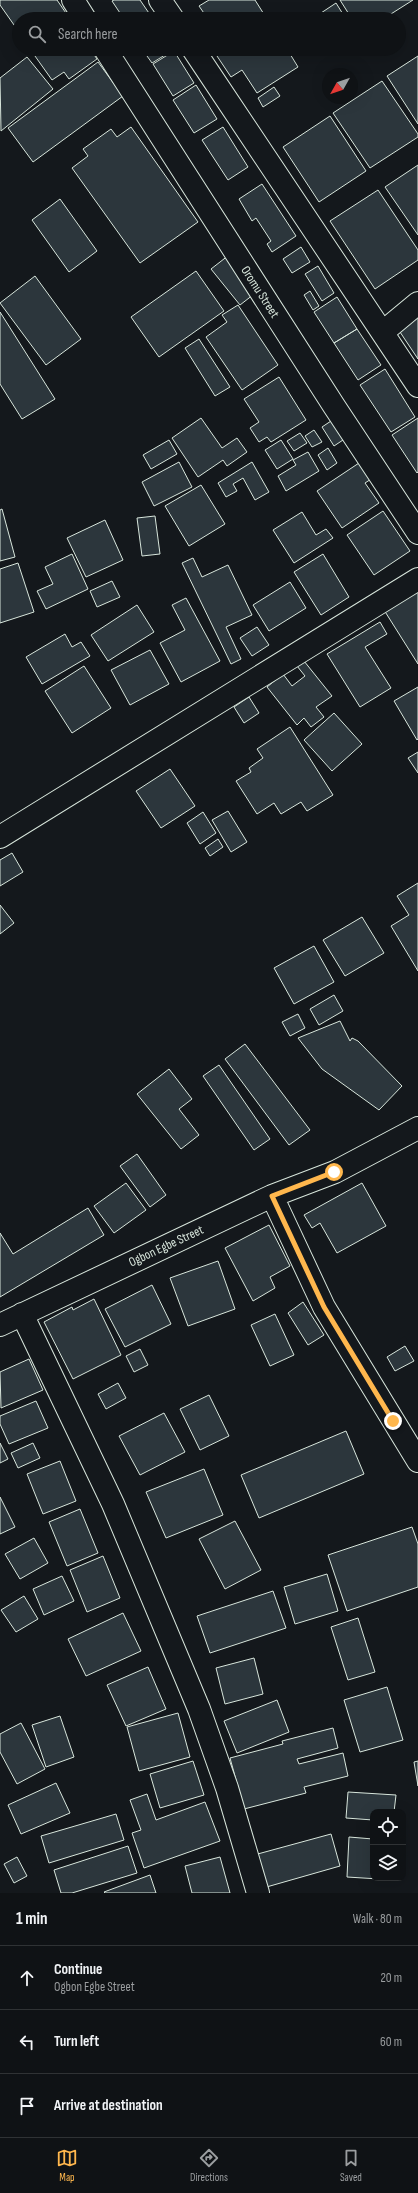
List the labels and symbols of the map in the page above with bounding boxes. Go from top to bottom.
north arrow [322,68,358,104]
street label: Oromu Street [237,263,283,321]
route start [325,1163,343,1181]
street label: Ogbon Egbe Street [126,1222,206,1270]
route end [384,1412,402,1430]

